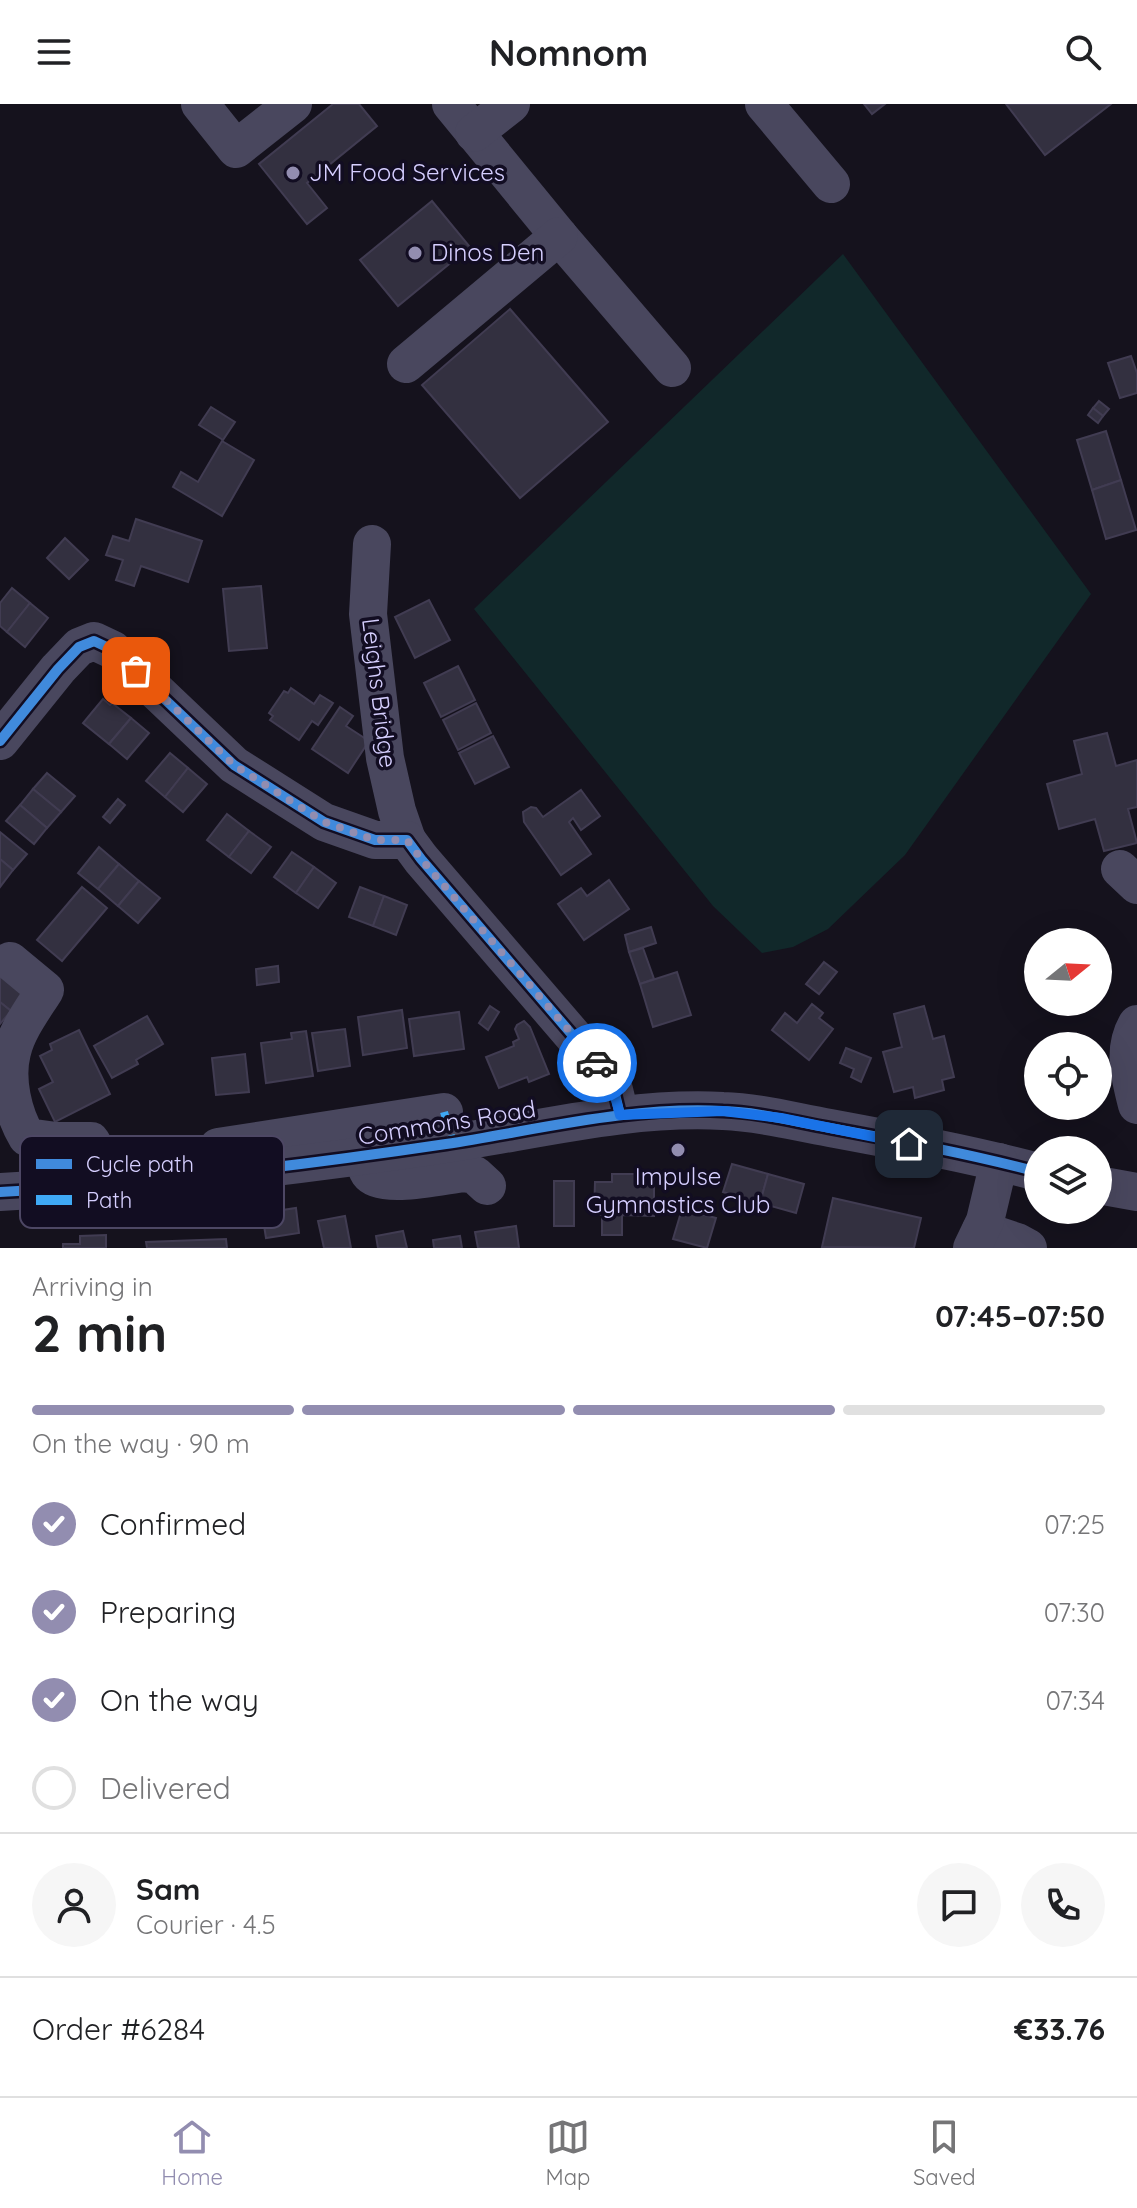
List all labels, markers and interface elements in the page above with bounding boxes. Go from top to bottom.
icon: menu [32,30,76,74]
text: Nomnom [489,30,648,75]
icon: search [1061,30,1105,74]
place label: JM Food Services [309,157,505,187]
marker: JM Food Services [284,164,302,182]
place label: Dinos Den [431,237,544,267]
marker: Dinos Den [406,244,424,262]
street label: Leighs Bridge [356,616,404,769]
pin [102,637,170,705]
icon: bag [114,649,158,693]
north arrow [1024,928,1112,1016]
map controls [1024,928,1112,1224]
courier [557,1023,637,1103]
button: locate [1024,1032,1112,1120]
icon: car [575,1041,619,1085]
street label: Commons Road [356,1093,538,1151]
pin [875,1110,943,1178]
icon: home [887,1122,931,1166]
legend [20,1136,284,1228]
button: layers [1024,1136,1112,1224]
marker: Impulse Gymnastics Club [669,1141,687,1159]
text: Cycle path [86,1150,194,1178]
place label: Impulse Gymnastics Club [586,1161,770,1219]
text: Path [86,1186,132,1214]
text: Arriving in [32,1270,153,1303]
text: 07:45–07:50 [935,1297,1105,1335]
text: 2 min [32,1300,167,1365]
text: On the way · 90 m [32,1427,250,1460]
icon: check [32,1502,76,1546]
text: Confirmed [100,1505,246,1543]
text: 07:25 [1044,1508,1105,1541]
icon: check [32,1590,76,1634]
text: Preparing [100,1593,236,1631]
text: 07:30 [1044,1596,1105,1629]
icon: check [32,1678,76,1722]
text: On the way [100,1681,259,1719]
text: 07:34 [1045,1684,1105,1717]
text: Delivered [100,1769,231,1807]
button: person [32,1863,116,1947]
button: chat [917,1863,1001,1947]
button: phone [1021,1863,1105,1947]
text: Sam [136,1870,200,1908]
text: Courier · 4.5 [136,1908,276,1941]
text: Order #6284 [32,2010,205,2048]
text: €33.76 [1014,2010,1105,2048]
tab: Home [161,2115,223,2191]
tab: Map [546,2115,590,2191]
tab: Saved [913,2115,976,2191]

